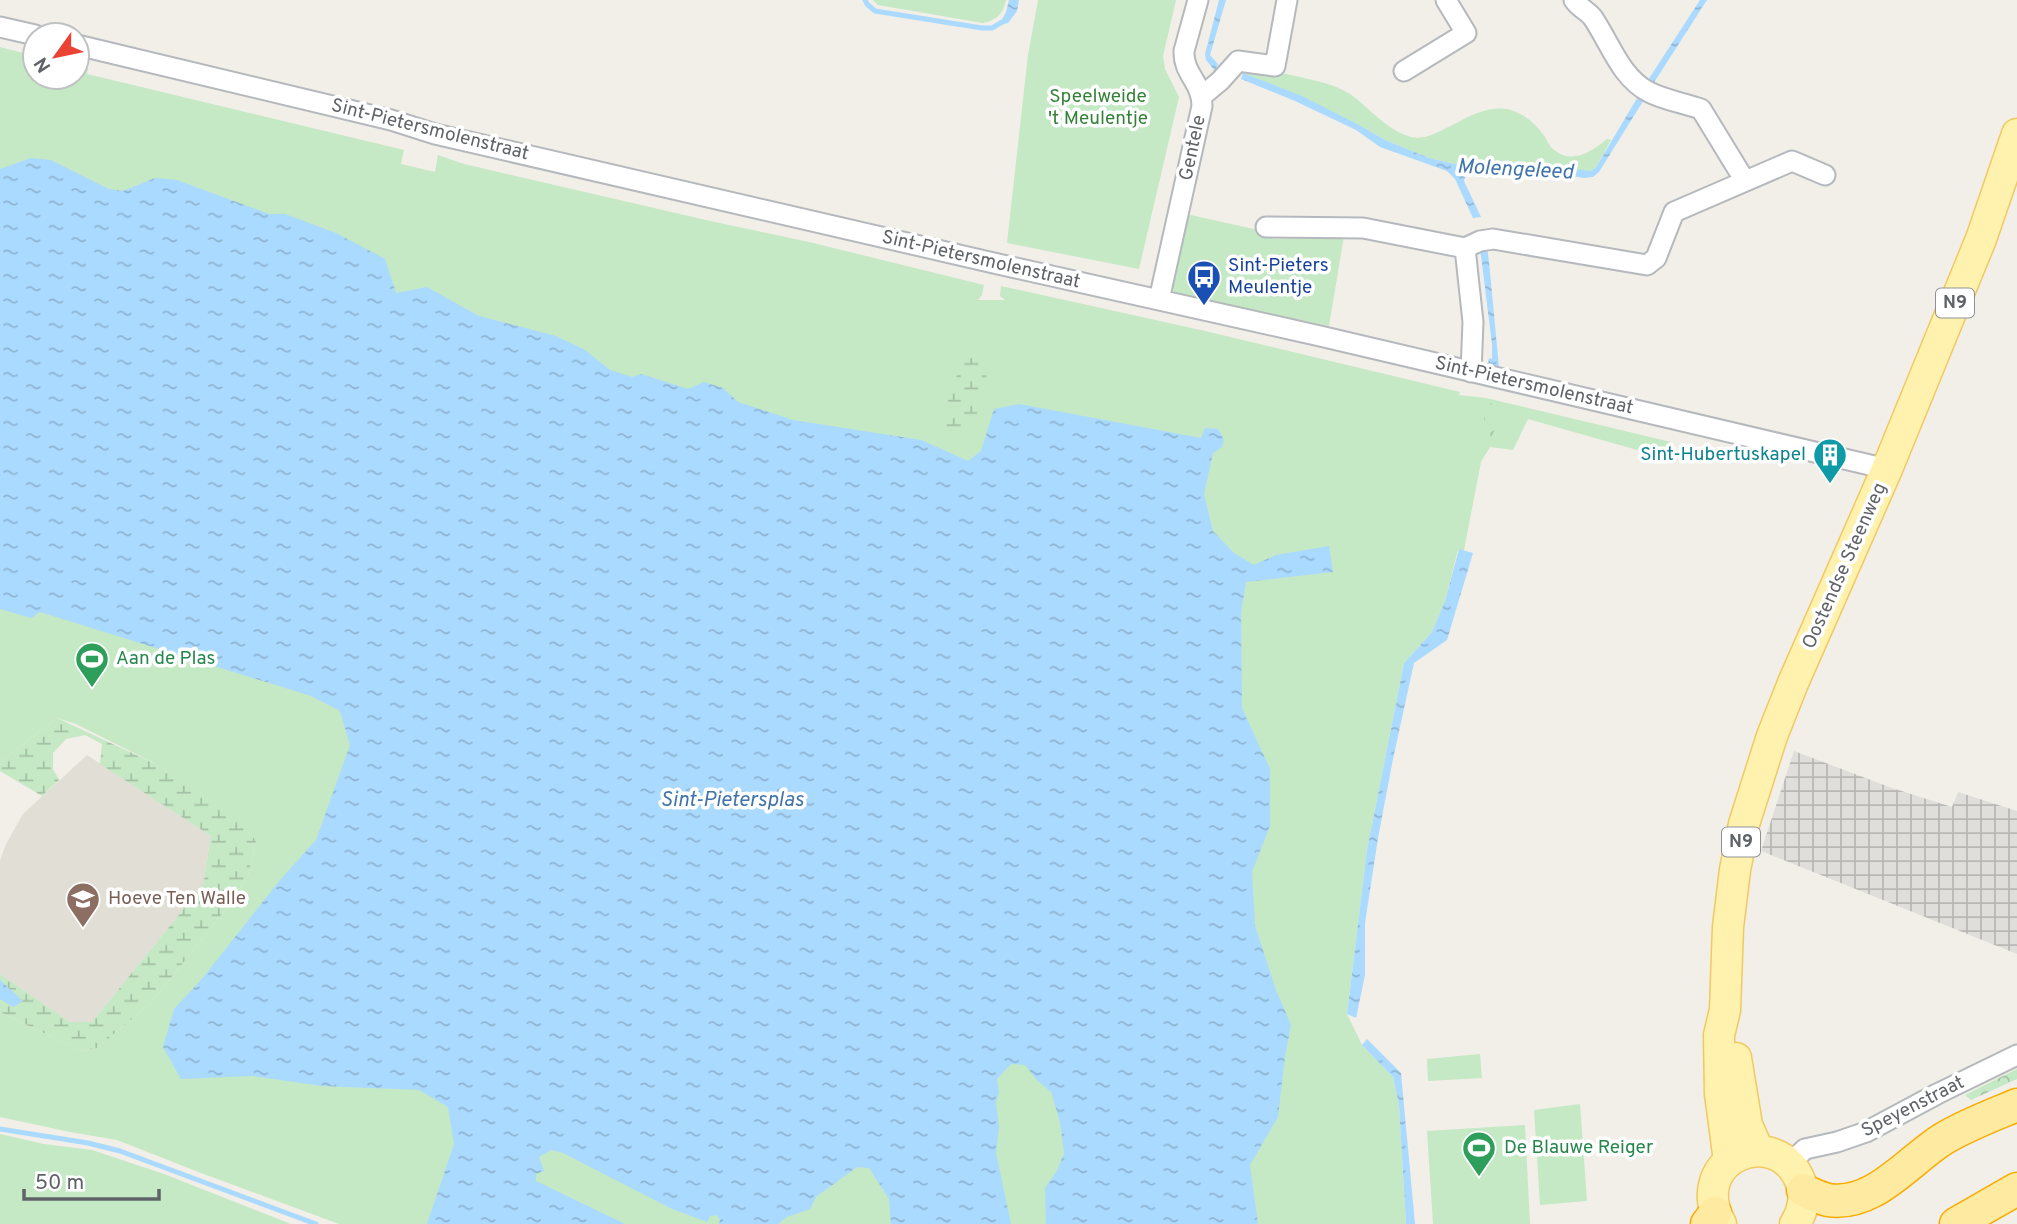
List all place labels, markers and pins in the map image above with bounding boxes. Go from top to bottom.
place label: Sint-Pieters Meulentje [1228,254,1329,300]
bus stop icon: Sint-Pieters Meulentje [1185,258,1223,307]
building icon: Sint-Hubertuskapel [1811,436,1849,485]
place label: Sint-Hubertuskapel [1640,443,1806,467]
sports icon: Aan de Plas [73,640,111,689]
place label: Aan de Plas [116,647,215,671]
school or university icon: Hoeve Ten Walle [64,880,102,929]
place label: Hoeve Ten Walle [108,887,246,911]
sports icon: De Blauwe Reiger [1460,1129,1498,1178]
place label: De Blauwe Reiger [1504,1136,1654,1160]

